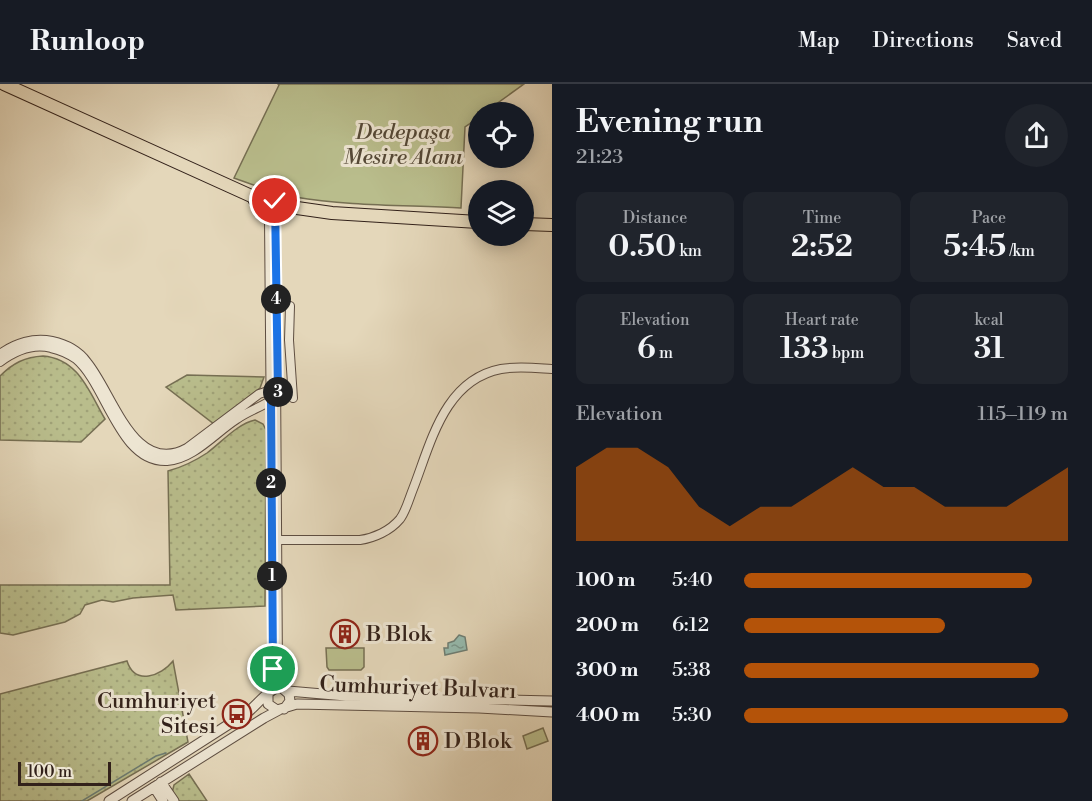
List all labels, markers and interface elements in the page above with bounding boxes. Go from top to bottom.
text: Runloop [30,24,145,59]
text: Map [798,28,840,54]
text: Directions [873,28,974,54]
text: Saved [1007,28,1062,54]
map controls [468,102,534,246]
button: locate [468,102,534,168]
text: Evening run [576,102,763,143]
button: share [1005,104,1068,167]
park label: Dedepaşa Mesire Alanı [343,119,463,171]
text: 21:23 [576,145,623,170]
pin [249,175,300,226]
button: layers [468,180,534,246]
icon: check [258,184,291,217]
text: Distance [623,208,687,228]
text: Time [803,208,841,228]
text: Pace [972,208,1006,228]
text: 0.50 [608,228,676,266]
text: 2:52 [791,228,853,266]
text: 5:45 [943,228,1006,266]
text: km [676,241,702,261]
text: /km [1006,241,1035,261]
pin: 4 [261,284,291,314]
text: 4 [271,289,281,309]
text: Elevation [620,310,690,330]
text: Heart rate [785,310,859,330]
text: kcal [974,310,1004,330]
text: 6 [637,330,656,368]
text: 133 [780,330,829,368]
text: 31 [974,330,1004,368]
text: m [656,343,673,363]
text: bpm [829,343,864,363]
pin: 3 [263,377,293,407]
text: 3 [273,382,283,402]
text: Elevation [576,402,663,427]
text: 115–119 m [977,402,1068,427]
pin: 2 [256,468,286,498]
text: 2 [266,473,276,493]
pin: 1 [257,561,287,591]
text: 1 [268,566,276,586]
text: 100 m [576,568,635,593]
text: 5:40 [672,568,713,593]
text: 200 m [576,613,639,638]
text: 6:12 [672,613,709,638]
building icon: B Blok [329,618,361,650]
place label: B Blok [365,621,433,648]
pin [247,643,298,694]
icon: arrive [256,652,289,685]
text: 300 m [576,658,639,683]
text: 5:38 [672,658,711,683]
street label: Cumhuriyet Bulvarı [319,671,517,705]
place label: Cumhuriyet Sitesi [97,688,216,740]
bus stop icon: Cumhuriyet Sitesi [221,698,253,730]
text: 400 m [576,703,640,728]
text: 5:30 [672,703,712,728]
building icon: D Blok [407,725,439,757]
place label: D Blok [444,728,513,755]
scale bar [18,759,111,786]
text: 100 m [27,762,72,782]

